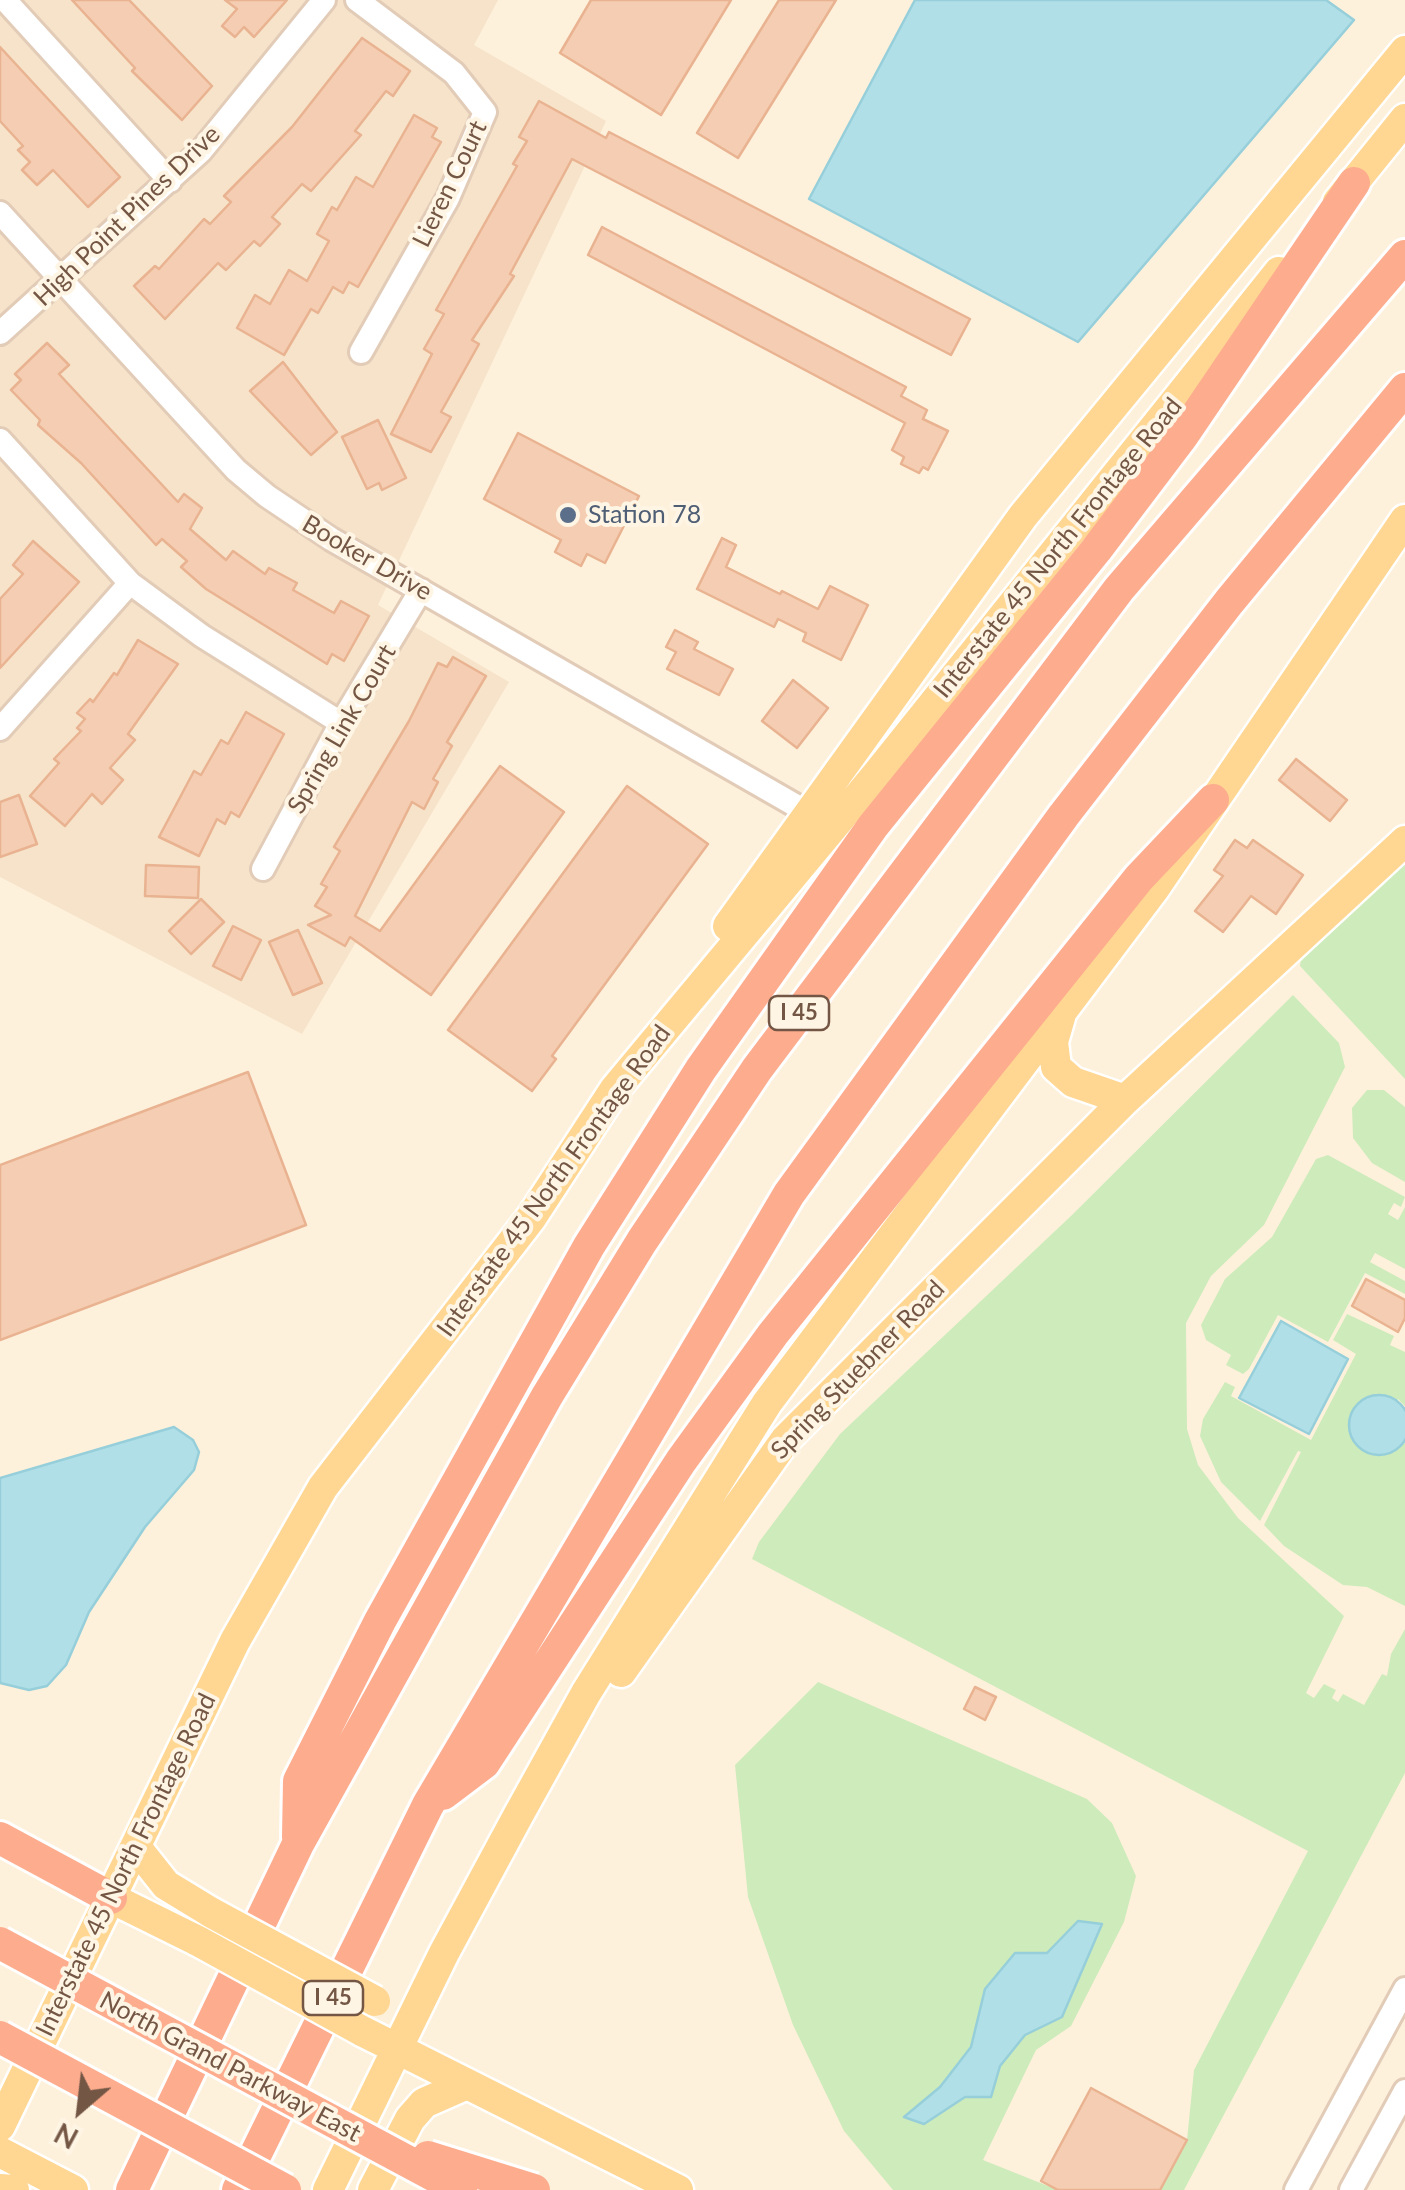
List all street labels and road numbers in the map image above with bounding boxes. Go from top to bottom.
street label: Lieren Court [407,116,493,252]
street label: High Point Pines Drive [28,119,226,313]
street label: Interstate 45 North Frontage Road [927,392,1189,704]
street label: Booker Drive [297,509,437,607]
street label: Spring Link Court [281,639,403,819]
road number: I 45 [769,996,829,1030]
street label: Interstate 45 North Frontage Road [431,1019,677,1343]
street label: Spring Stuebner Road [765,1274,951,1466]
street label: Interstate 45 North Frontage Road [30,1689,222,2041]
road number: I 45 [303,1981,363,2015]
street label: North Grand Parkway East [94,1985,366,2149]

